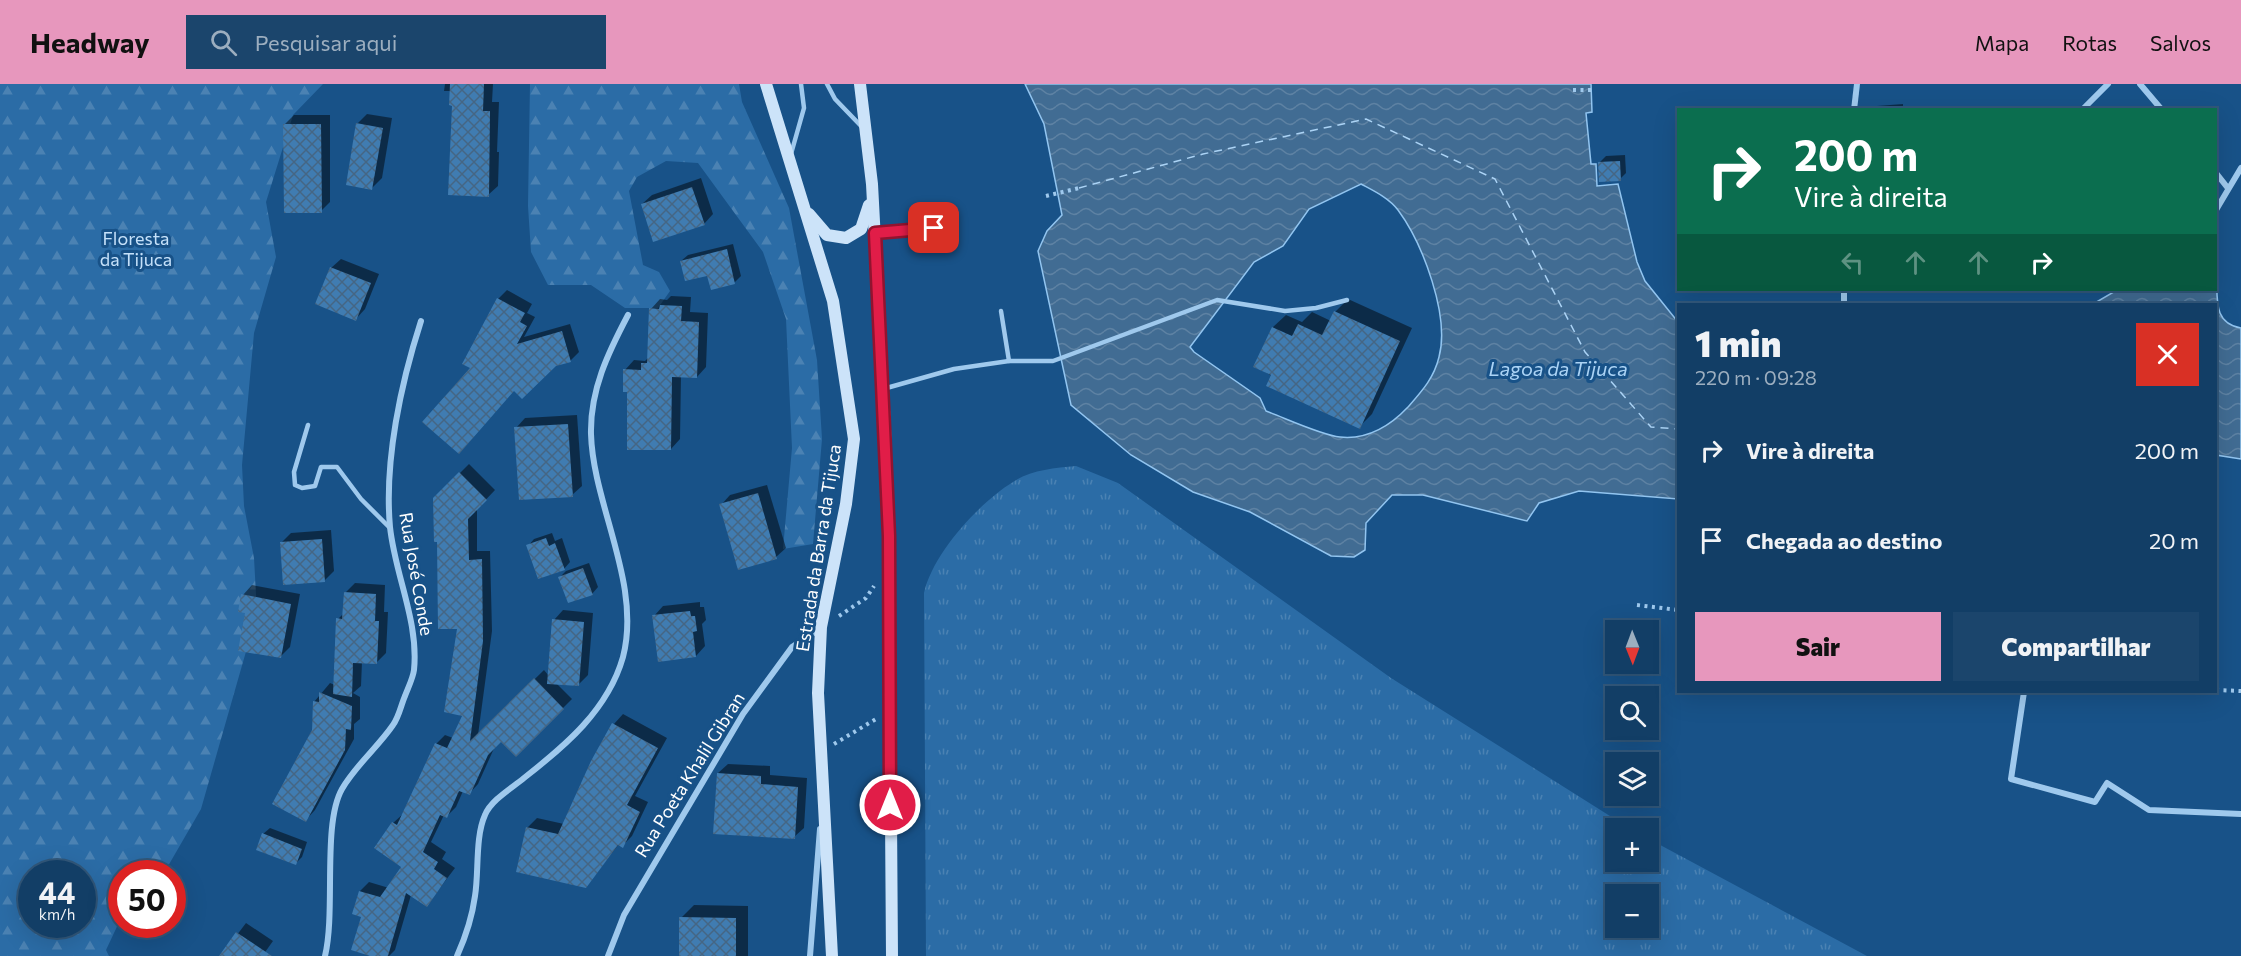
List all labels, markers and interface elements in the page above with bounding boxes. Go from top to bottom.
search box [186,15,606,69]
text: Headway [30,25,150,59]
icon: search [207,26,240,59]
text: Pesquisar aqui [255,29,397,56]
text: Mapa [1975,30,2029,55]
text: Rotas [2062,30,2117,55]
text: Salvos [2150,30,2211,55]
text: 200 m [1794,128,1918,180]
icon: right [1695,132,1773,210]
text: Vire à direita [1794,180,1948,213]
pin [908,202,959,253]
icon: arrive [917,211,950,244]
park label: Floresta da Tijuca [100,227,172,270]
icon: left [1836,246,1869,279]
icon: ahead [1899,246,1932,279]
icon: ahead [1962,246,1995,279]
icon: right [2025,246,2058,279]
text: 1 min [1695,320,1781,364]
button: close [2136,323,2199,386]
water label: Lagoa da Tijuca [1488,356,1628,380]
text: 220 m · 09:28 [1695,365,1817,389]
icon: right [1695,434,1728,467]
text: Vire à direita [1746,437,1874,464]
text: 200 m [2135,437,2199,464]
street label: Estrada da Barra da Tijuca [791,443,845,653]
street label: Rua José Conde [395,510,439,637]
icon: arrive [1695,524,1728,557]
text: Chegada ao destino [1746,527,1942,554]
text: 20 m [2149,527,2199,554]
button: Sair [1695,612,1941,681]
button: Compartilhar [1953,612,2199,681]
north arrow [1605,620,1659,674]
map controls [1605,620,1659,938]
button: search [1605,686,1659,740]
street label: Rua Poeta Khalil Gibran [629,688,749,861]
button: layers [1605,752,1659,806]
position arrow [858,773,922,837]
button: + [1605,818,1659,872]
speed limit sign: 50 [108,860,186,938]
text: 44 [39,873,75,910]
button: − [1605,884,1659,938]
text: km/h [39,905,75,923]

